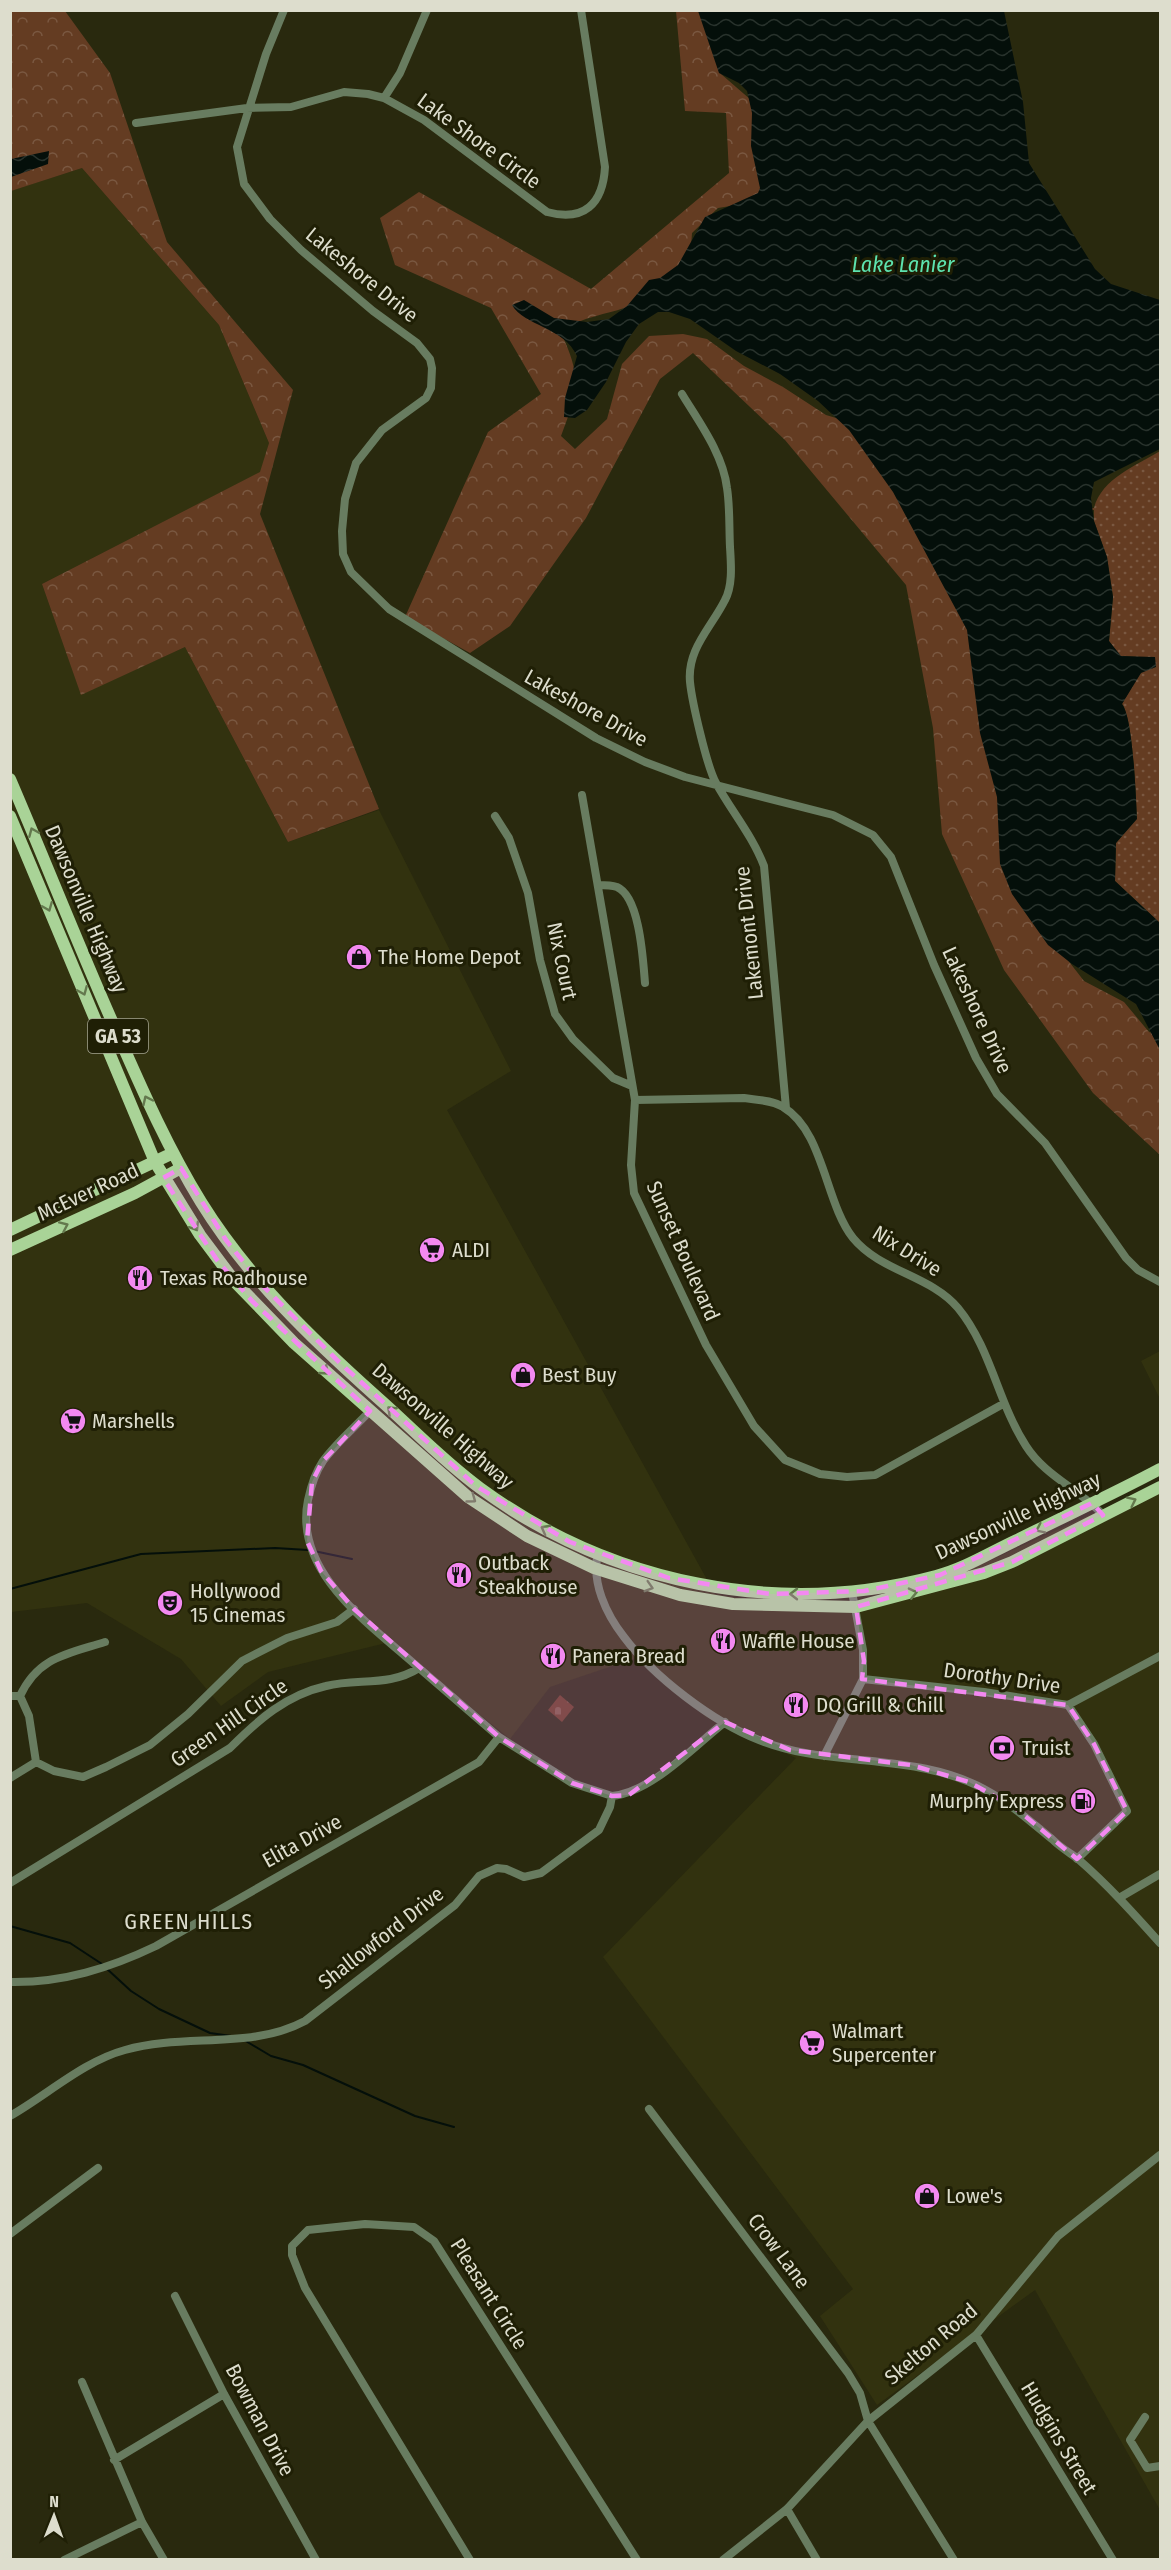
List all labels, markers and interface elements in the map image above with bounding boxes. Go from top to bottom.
street label: Lake Shore Circle [412,87,546,195]
street label: Lakeshore Drive [301,222,423,328]
water label: Lake Lanier [852,251,956,278]
street label: Lakeshore Drive [520,663,652,753]
street label: Dawsonville Highway [39,821,133,997]
one-way arrow [28,828,40,839]
street label: Lakemont Drive [729,865,769,1001]
one-way arrow [41,901,53,912]
street label: Nix Court [541,920,583,1002]
shop icon: The Home Depot [344,942,374,972]
street label: Lakeshore Drive [936,942,1018,1078]
place label: The Home Depot [378,944,521,970]
one-way arrow [75,985,87,996]
road number: GA 53 [88,1019,148,1053]
one-way arrow [142,1096,154,1107]
street label: McEver Road [33,1157,143,1227]
street label: Sunset Boulevard [641,1177,725,1325]
street label: Nix Drive [868,1220,946,1282]
one-way arrow [57,1221,68,1233]
one-way arrow [187,1221,199,1231]
supermarket icon: ALDI [417,1235,447,1265]
place label: ALDI [452,1237,490,1263]
restaurant icon: Texas Roadhouse [125,1263,155,1293]
place label: Texas Roadhouse [160,1265,308,1291]
street label: Dawsonville Highway [367,1357,520,1495]
shop icon: Best Buy [508,1360,538,1390]
place label: Best Buy [542,1362,617,1388]
one-way arrow [319,1363,330,1374]
supermarket icon: Marshells [58,1406,88,1436]
one-way arrow [388,1406,399,1417]
place label: Marshells [92,1408,175,1434]
street label: Dawsonville Highway [931,1466,1105,1566]
one-way arrow [465,1492,476,1503]
one-way arrow [1125,1497,1136,1508]
one-way arrow [1035,1521,1046,1533]
one-way arrow [540,1525,551,1536]
place label: Outback Steakhouse [478,1550,578,1600]
restaurant icon: Outback Steakhouse [444,1560,474,1590]
place label: Hollywood 15 Cinemas [190,1578,285,1628]
one-way arrow [643,1580,654,1592]
one-way arrow [908,1587,918,1600]
theatre icon: Hollywood 15 Cinemas [155,1588,185,1618]
one-way arrow [789,1588,798,1600]
restaurant icon: Waffle House [708,1626,738,1656]
place label: Waffle House [742,1628,855,1654]
restaurant icon: Panera Bread [538,1641,568,1671]
place label: Panera Bread [572,1643,685,1669]
street label: Dorothy Drive [942,1657,1062,1699]
street label: Green Hill Circle [165,1673,293,1773]
restaurant icon: DQ Grill & Chill [781,1690,811,1720]
place label: DQ Grill & Chill [816,1692,944,1718]
bank icon: Truist [987,1733,1017,1763]
place label: Truist [1022,1735,1071,1761]
fuel station icon: Murphy Express [1068,1786,1098,1816]
place label: Murphy Express [929,1788,1064,1814]
street label: Elita Drive [258,1809,346,1873]
street label: Shallowford Drive [313,1881,449,1995]
district label: GREEN HILLS [124,1908,254,1935]
place label: Walmart Supercenter [832,2018,937,2068]
supermarket icon: Walmart Supercenter [797,2028,827,2058]
shop icon: Lowe's [912,2181,942,2211]
place label: Lowe's [946,2183,1003,2209]
street label: Crow Lane [742,2208,816,2294]
street label: Pleasant Circle [445,2234,533,2354]
street label: Skelton Road [879,2298,983,2390]
street label: Bowman Drive [220,2360,300,2480]
street label: Hudgins Street [1015,2377,1103,2499]
north arrow [24,2486,84,2546]
text: N [49,2492,59,2511]

